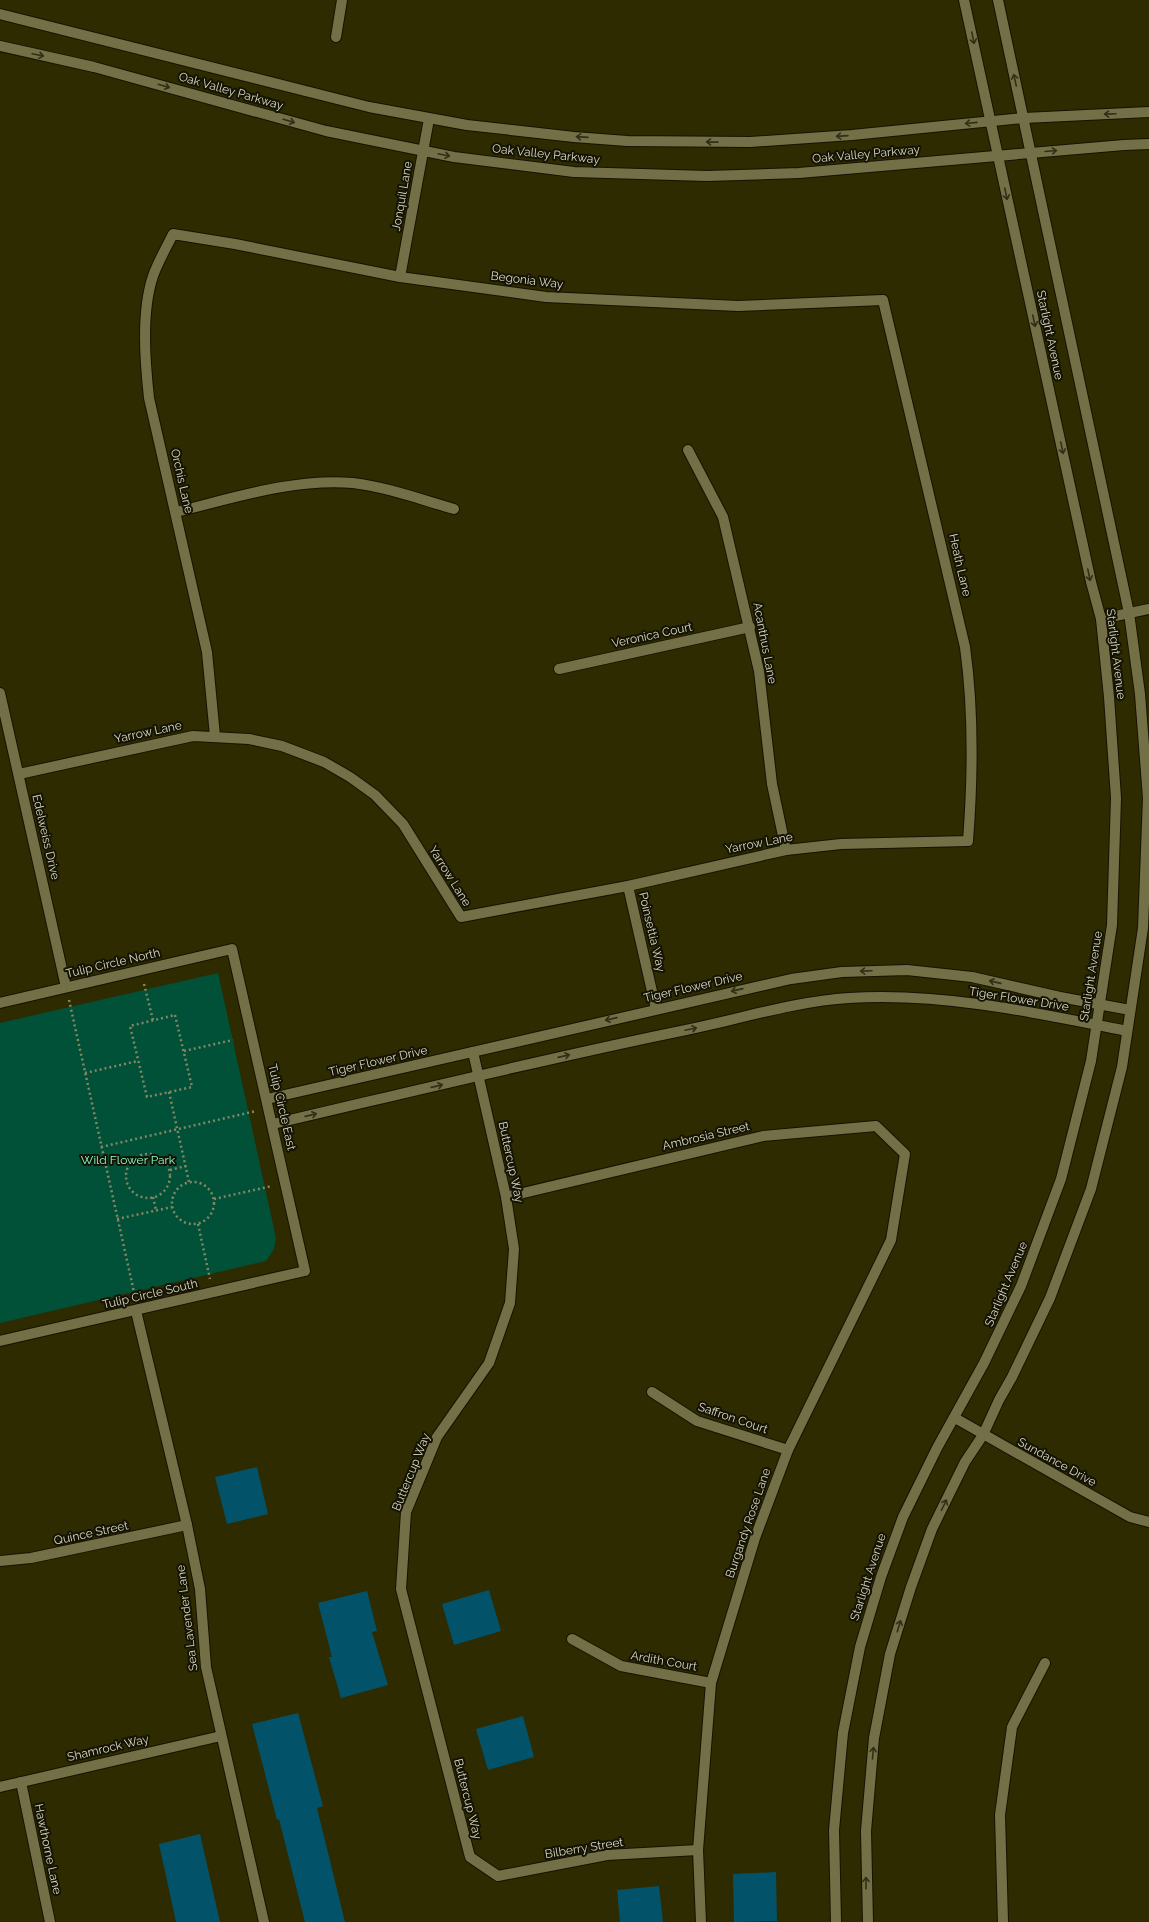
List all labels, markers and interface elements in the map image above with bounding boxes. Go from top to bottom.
one-way arrow [969,31,977,44]
one-way arrow [31,51,44,59]
street label: Oak Valley Parkway [177,69,285,113]
one-way arrow [1011,73,1019,86]
one-way arrow [157,83,170,91]
one-way arrow [1104,110,1117,118]
one-way arrow [283,118,296,125]
one-way arrow [965,119,978,127]
one-way arrow [836,132,849,139]
one-way arrow [576,134,589,141]
one-way arrow [706,138,719,146]
street label: Oak Valley Parkway [491,141,601,167]
street label: Oak Valley Parkway [812,142,921,166]
one-way arrow [1044,147,1057,154]
one-way arrow [437,151,450,159]
street label: Jonquil Lane [389,160,415,232]
one-way arrow [1003,187,1011,200]
street label: Begonia Way [490,269,565,291]
street label: Starlight Avenue [1034,289,1066,381]
one-way arrow [1030,314,1038,327]
one-way arrow [1058,441,1066,454]
street label: Orchis Lane [168,447,196,515]
street label: Heath Lane [946,532,974,598]
one-way arrow [1086,568,1094,581]
street label: Acanthus Lane [750,601,780,685]
street label: Starlight Avenue [1104,608,1128,700]
street label: Veronica Court [610,620,694,650]
street label: Yarrow Lane [113,718,183,746]
street label: Edelweiss Drive [29,793,63,881]
street label: Yarrow Lane [724,830,794,856]
street label: Yarrow Lane [426,843,474,909]
street label: Poinsettia Way [636,891,668,974]
street label: Starlight Avenue [1077,930,1105,1022]
street label: Tulip Circle North [65,945,161,981]
one-way arrow [860,967,873,975]
street label: Tiger Flower Drive [642,969,744,1005]
one-way arrow [988,978,1001,986]
street label: Tiger Flower Drive [968,984,1070,1014]
one-way arrow [731,987,744,995]
one-way arrow [604,1016,617,1024]
one-way arrow [684,1024,697,1032]
street label: Tiger Flower Drive [327,1043,429,1079]
one-way arrow [557,1052,570,1060]
street label: Tulip Circle East [265,1062,299,1152]
one-way arrow [430,1081,443,1089]
one-way arrow [304,1111,317,1119]
street label: Ambrosia Street [661,1119,751,1153]
street label: Buttercup Way [496,1120,527,1204]
park label: Wild Flower Park [81,1153,176,1167]
street label: Starlight Avenue [982,1239,1030,1329]
street label: Tulip Circle South [101,1276,199,1312]
street label: Saffron Court [696,1400,770,1436]
street label: Buttercup Way [389,1431,433,1513]
street label: Sundance Drive [1015,1435,1099,1489]
street label: Burgandy Rose Lane [723,1466,773,1580]
one-way arrow [941,1499,948,1511]
street label: Quince Street [53,1518,129,1548]
street label: Starlight Avenue [847,1532,889,1622]
street label: Sea Lavender Lane [174,1564,200,1672]
one-way arrow [896,1620,903,1633]
street label: Ardith Court [630,1648,698,1674]
street label: Shamrock Way [66,1732,151,1764]
one-way arrow [869,1747,876,1760]
street label: Buttercup Way [451,1757,485,1841]
street label: Hawthorne Lane [32,1803,64,1895]
street label: Bilberry Street [544,1835,624,1861]
one-way arrow [862,1877,870,1890]

